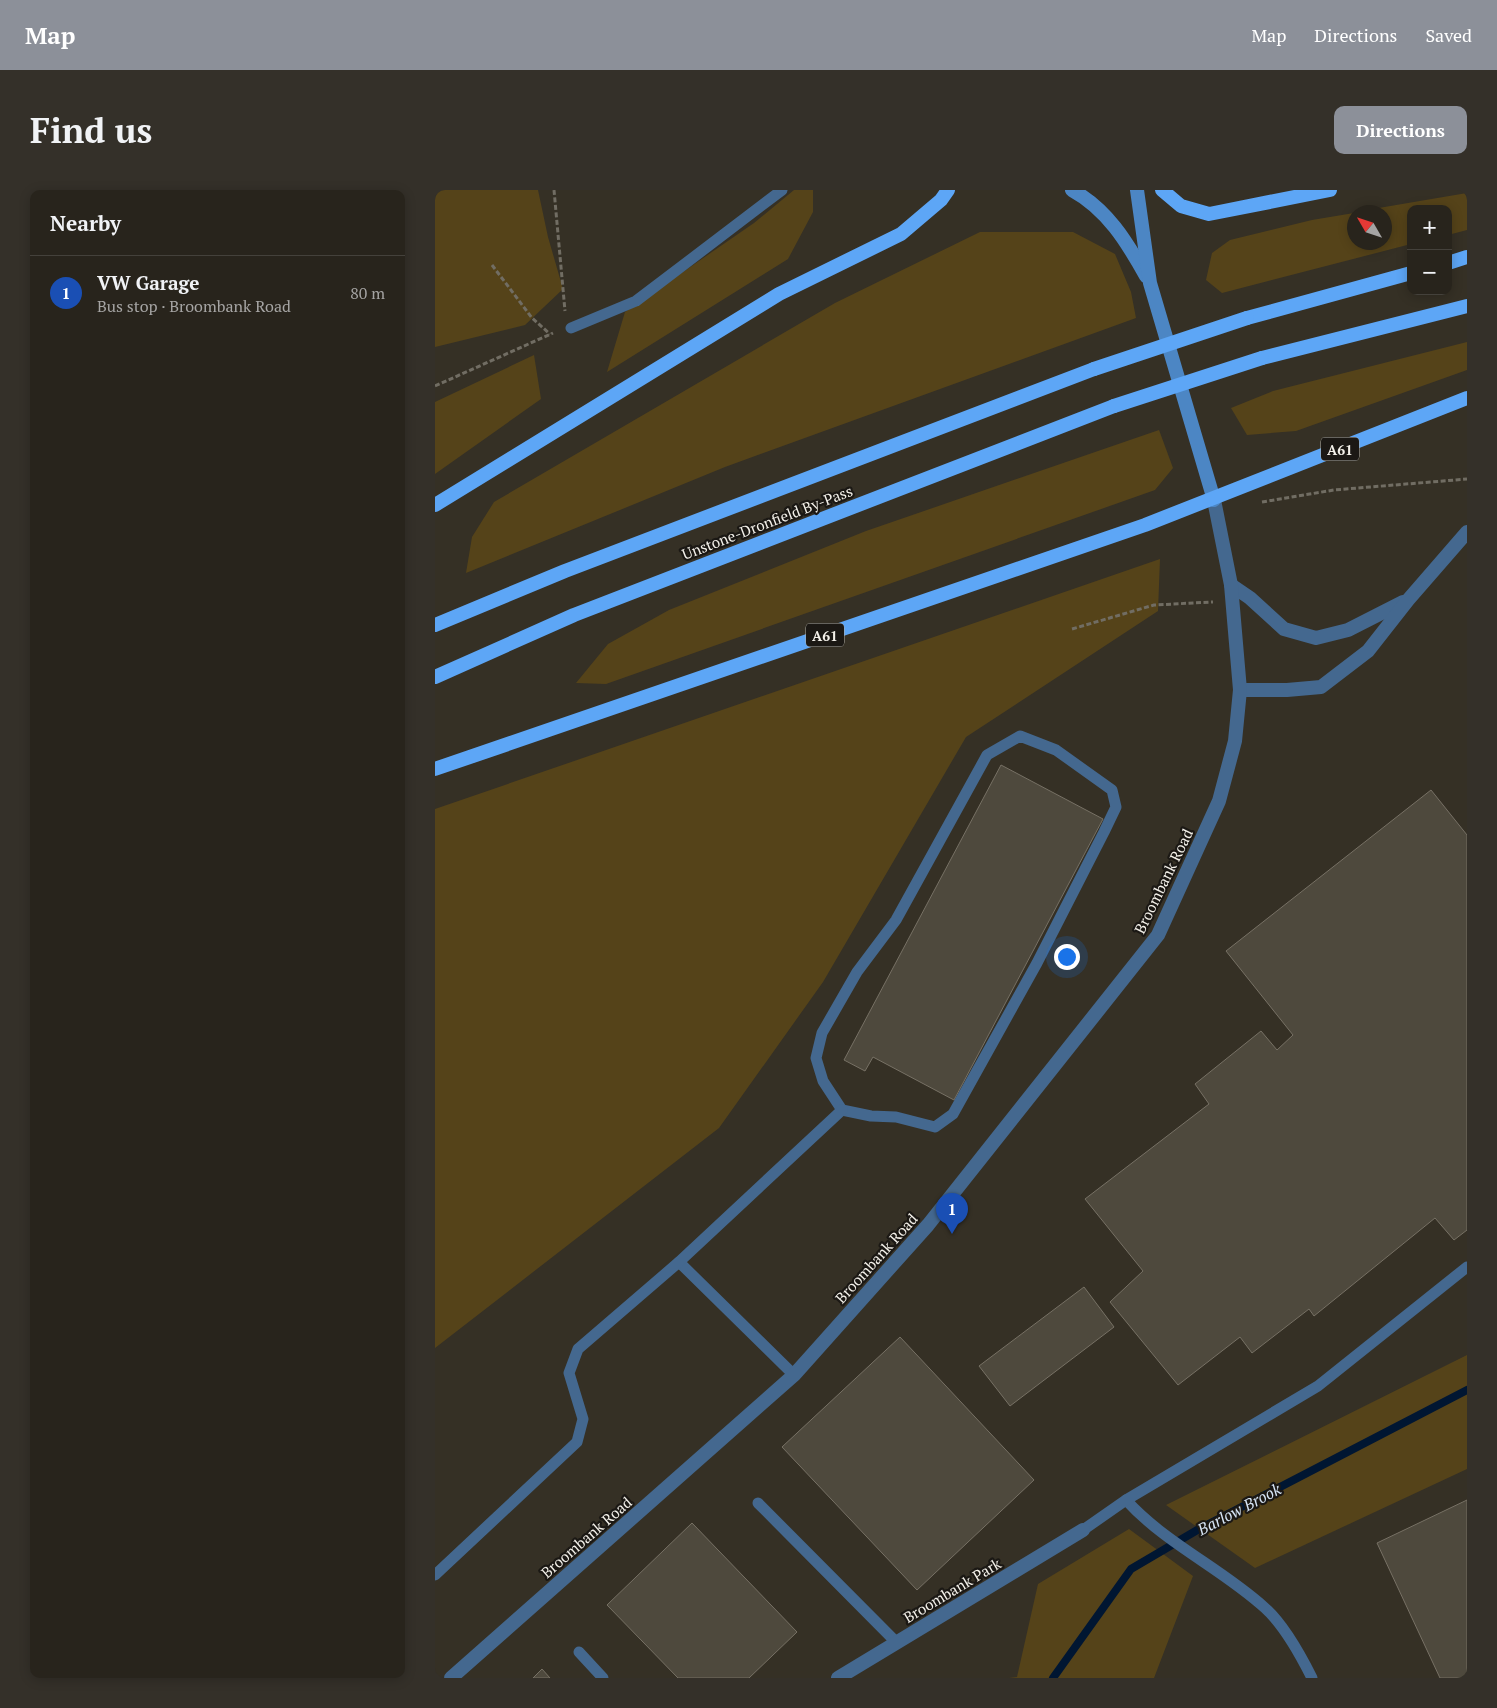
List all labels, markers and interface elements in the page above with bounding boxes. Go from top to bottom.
text: Map [25,19,75,51]
text: Map [1251,23,1286,47]
text: Directions [1314,23,1397,47]
text: Saved [1425,23,1472,47]
button: Directions [1334,106,1467,154]
text: Find us [30,107,152,153]
north arrow [1347,205,1392,250]
map controls [1407,205,1452,295]
button: + [1407,205,1452,250]
text: Nearby [50,209,121,237]
button: − [1407,250,1452,295]
text: VW Garage [97,270,199,295]
text: 1 [61,282,71,304]
text: 80 m [350,282,385,304]
text: Bus stop · Broombank Road [97,295,291,317]
road number: A61 [1321,438,1359,460]
street label: Unstone-Dronfield By-Pass [679,480,855,564]
road number: A61 [806,624,844,646]
street label: Broombank Road [1129,825,1197,937]
your location [1054,944,1080,970]
pin: 1 [936,1193,968,1234]
street label: Broombank Road [830,1209,922,1307]
water label: Barlow Brook [1192,1478,1285,1541]
street label: Broombank Road [536,1492,636,1582]
street label: Broombank Park [899,1553,1005,1627]

